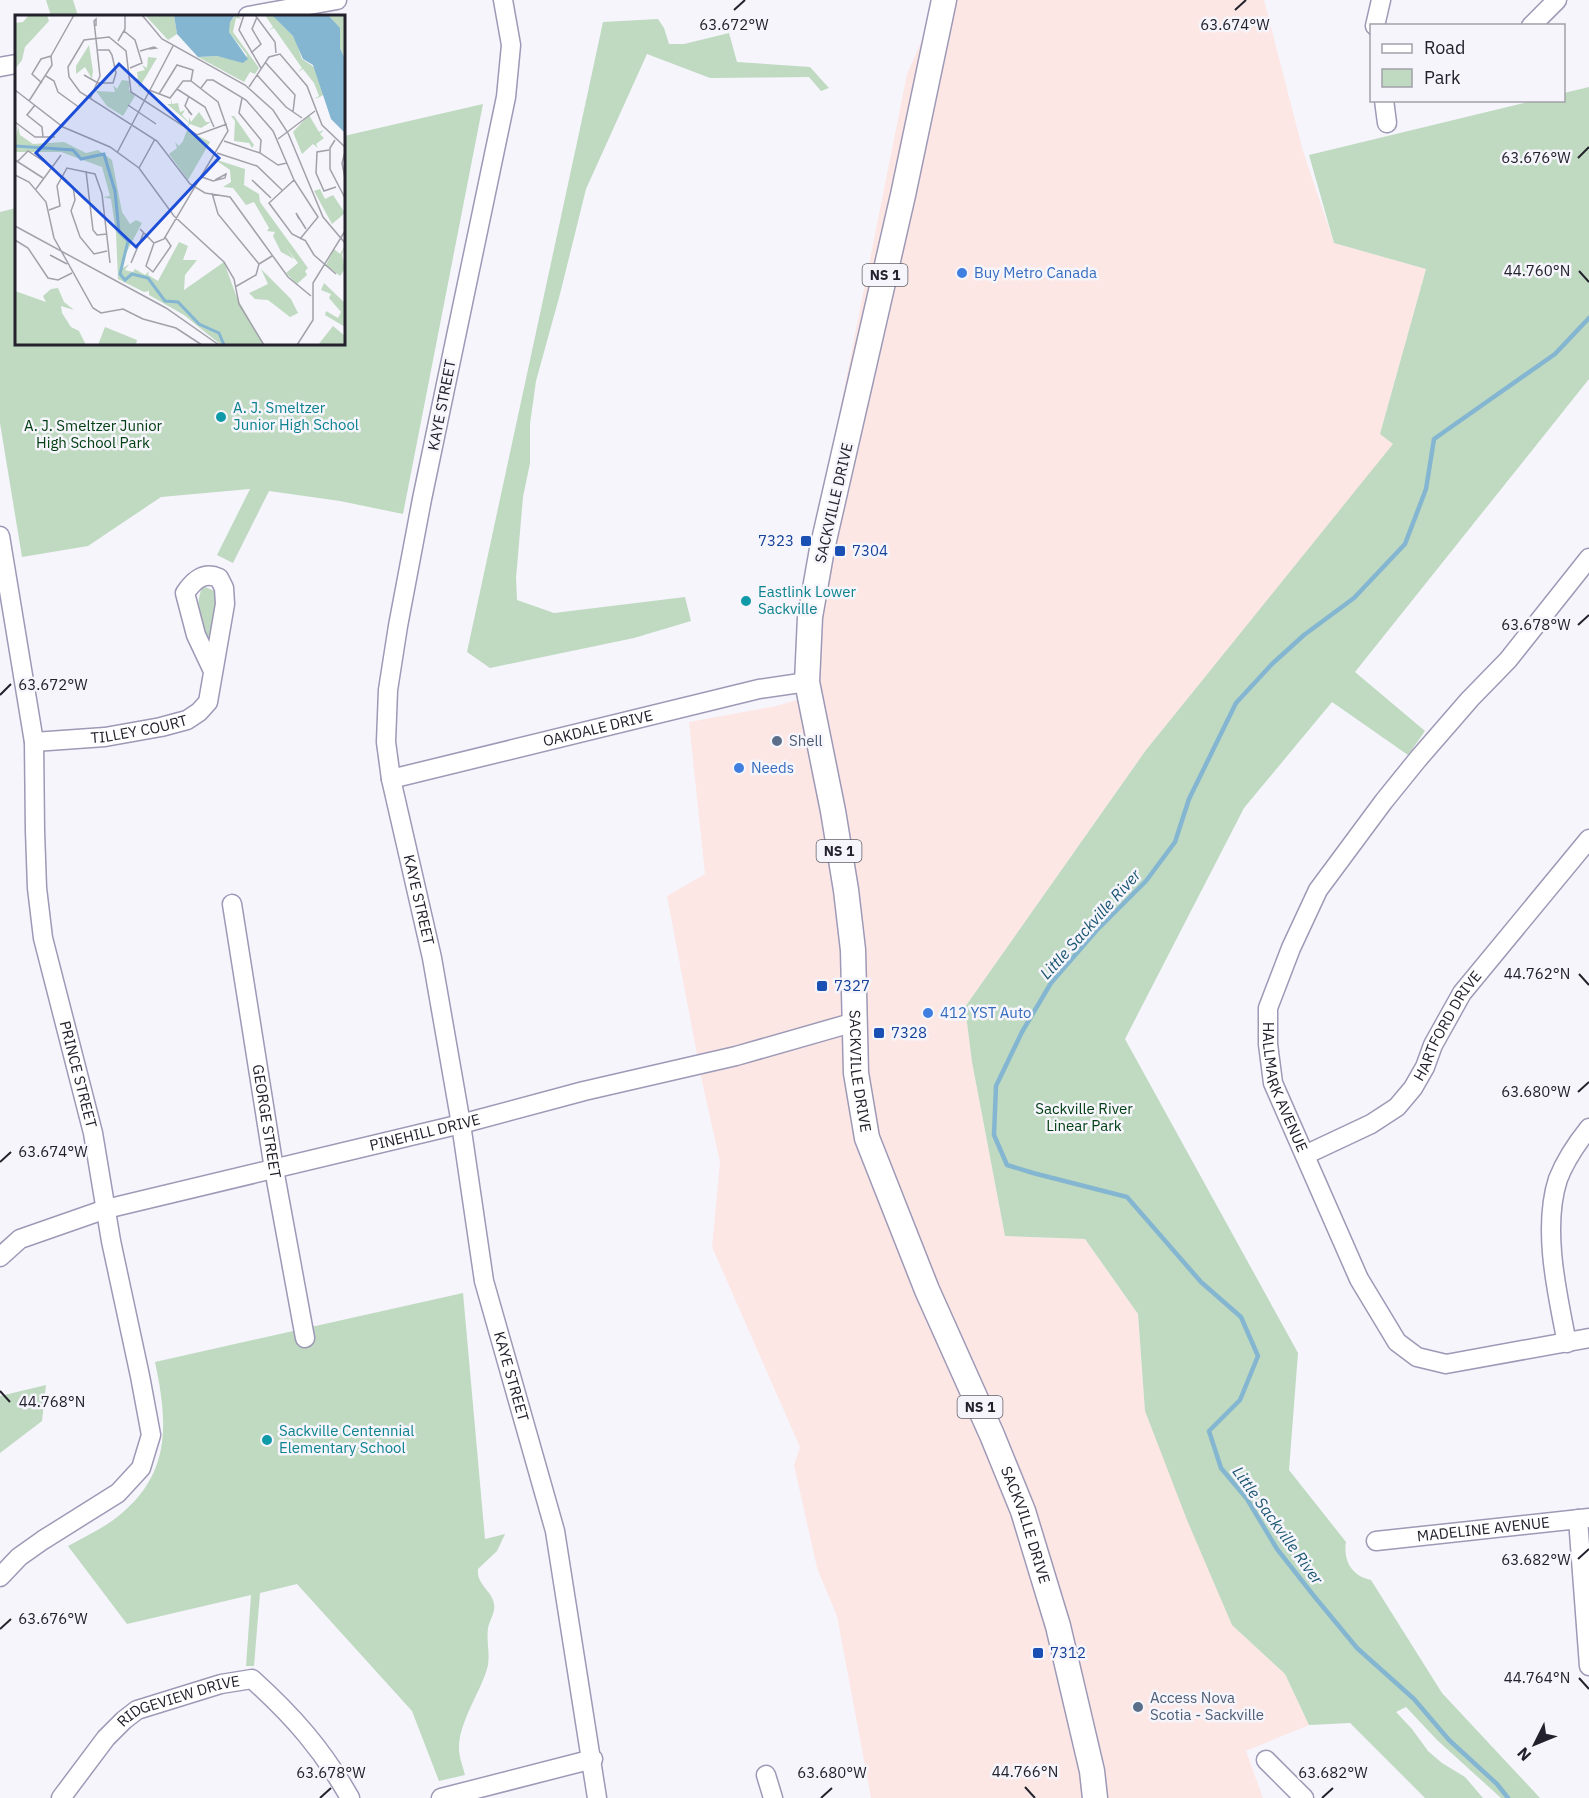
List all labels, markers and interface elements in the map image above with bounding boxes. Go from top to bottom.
inset map [15,15,345,345]
text: 63.672°W [699,15,769,34]
text: 63.674°W [1200,15,1270,34]
legend [1370,24,1565,102]
text: Road [1424,36,1465,59]
text: Park [1424,66,1461,89]
text: 63.676°W [1501,148,1571,167]
text: 44.760°N [1504,261,1570,280]
place label: Buy Metro Canada [974,263,1097,282]
road number: NS 1 [862,264,908,286]
marker: Buy Metro Canada [955,266,969,280]
street label: KAYE STREET [423,357,460,452]
place label: A. J. Smeltzer Junior High School [233,398,359,434]
marker: A. J. Smeltzer Junior High School [214,410,228,424]
park label: A. J. Smeltzer Junior High School Park [24,416,163,452]
street label: SACKVILLE DRIVE [810,441,857,565]
place label: 7323 [758,531,794,550]
marker: 7323 [799,534,813,548]
place label: 7304 [852,541,888,560]
marker: 7304 [833,544,847,558]
place label: Eastlink Lower Sackville [758,582,856,618]
marker: Eastlink Lower Sackville [739,594,753,608]
text: 63.678°W [1501,615,1571,634]
text: 63.672°W [18,675,88,694]
street label: OAKDALE DRIVE [541,705,655,751]
street label: TILLEY COURT [90,710,190,747]
place label: Shell [789,731,823,750]
marker: Shell [770,734,784,748]
place label: Needs [751,758,794,777]
marker: Needs [732,761,746,775]
road number: NS 1 [816,840,862,862]
street label: KAYE STREET [400,853,439,947]
water label: Little Sackville River [1035,864,1145,983]
text: 44.762°N [1504,964,1570,983]
street label: HARTFORD DRIVE [1409,967,1485,1084]
place label: 7327 [834,976,870,995]
marker: 7327 [815,979,829,993]
place label: 412 YST Auto [940,1003,1032,1022]
marker: 412 YST Auto [921,1006,935,1020]
street label: SACKVILLE DRIVE [845,1010,876,1133]
street label: PRINCE STREET [56,1019,101,1130]
street label: HALLMARK AVENUE [1259,1022,1312,1155]
place label: 7328 [891,1023,927,1042]
marker: 7328 [872,1026,886,1040]
street label: GEORGE STREET [249,1063,286,1180]
text: 63.680°W [1501,1082,1571,1101]
park label: Sackville River Linear Park [1035,1099,1133,1135]
street label: PINEHILL DRIVE [368,1109,482,1155]
text: 63.674°W [18,1142,88,1161]
street label: KAYE STREET [490,1329,533,1424]
text: 44.768°N [19,1392,85,1411]
road number: NS 1 [958,1396,1002,1418]
place label: Sackville Centennial Elementary School [279,1421,414,1457]
marker: Sackville Centennial Elementary School [260,1433,274,1447]
water label: Little Sackville River [1228,1462,1328,1589]
street label: SACKVILLE DRIVE [997,1463,1055,1586]
street label: MADELINE AVENUE [1416,1512,1551,1546]
text: 63.682°W [1501,1550,1571,1569]
text: 63.676°W [18,1609,88,1628]
place label: 7312 [1050,1643,1086,1662]
marker: 7312 [1031,1646,1045,1660]
text: 44.764°N [1504,1668,1570,1687]
street label: RIDGEVIEW DRIVE [113,1671,241,1731]
place label: Access Nova Scotia - Sackville [1150,1688,1264,1724]
marker: Access Nova Scotia - Sackville [1131,1700,1145,1714]
north arrow [1505,1714,1565,1774]
text: N [1513,1743,1535,1765]
text: 44.766°N [992,1762,1058,1781]
text: 63.678°W [296,1763,366,1782]
text: 63.680°W [797,1763,867,1782]
text: 63.682°W [1298,1763,1368,1782]

